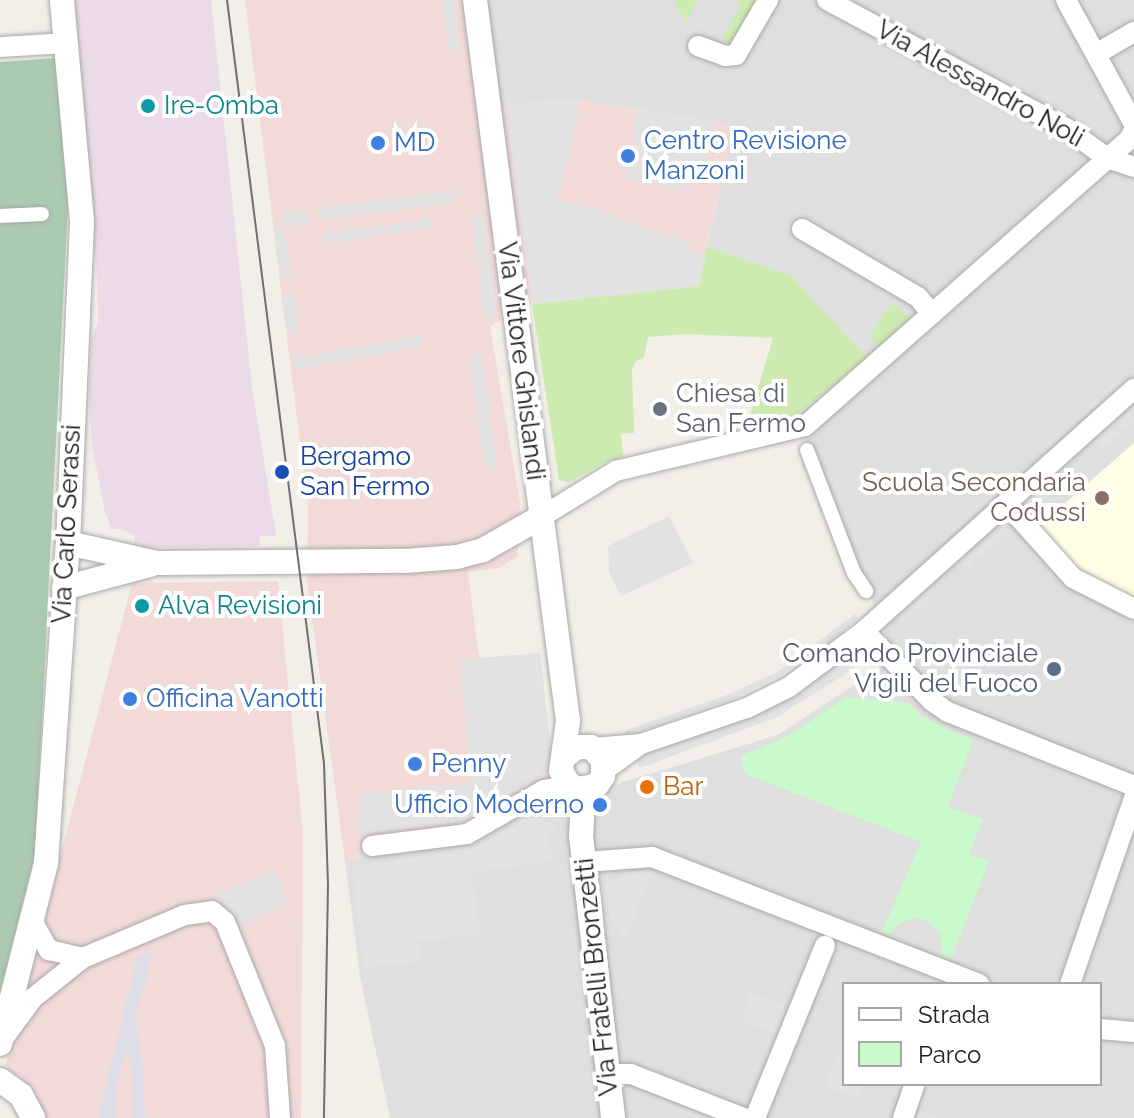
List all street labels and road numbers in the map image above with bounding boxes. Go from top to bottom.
street label: Via Alessandro Noli [870,14,1090,154]
street label: Via Vittore Ghislandi [491,240,551,482]
street label: Via Carlo Serassi [46,424,88,624]
street label: Via Fratelli Bronzetti [569,856,625,1098]

